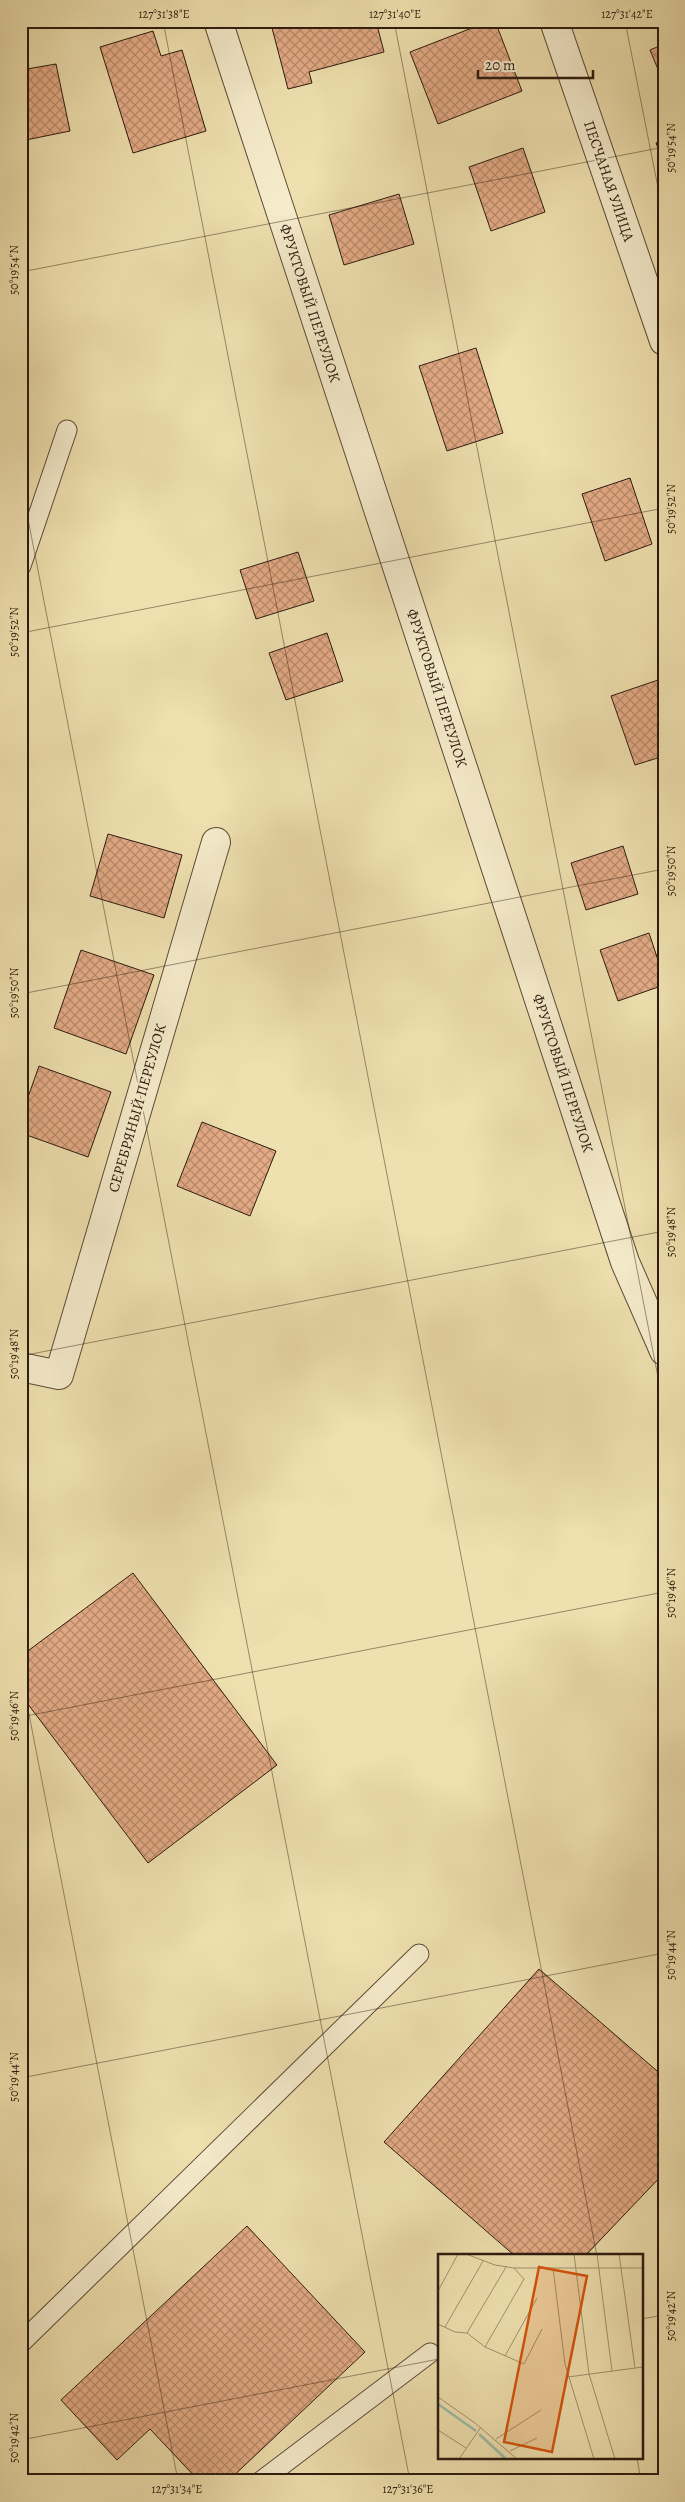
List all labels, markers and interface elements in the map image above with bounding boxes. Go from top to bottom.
text: 127°31'38"E [138,6,190,22]
text: 127°31'40"E [369,6,421,22]
text: 127°31'42"E [601,6,653,22]
scale bar [478,48,592,80]
text: 20 m [485,55,516,75]
street label: ПЕСЧАНАЯ УЛИЦА [579,118,639,244]
text: 50°19'54"N [663,123,679,173]
street label: ФРУКТОВЫЙ ПЕРЕУЛОК [275,221,345,385]
text: 50°19'54"N [6,245,22,295]
text: 50°19'52"N [663,484,679,534]
street label: ФРУКТОВЫЙ ПЕРЕУЛОК [402,606,472,770]
text: 50°19'52"N [6,607,22,657]
text: 50°19'50"N [663,845,679,896]
text: 50°19'50"N [6,967,22,1018]
street label: ФРУКТОВЫЙ ПЕРЕУЛОК [528,991,598,1155]
street label: СЕРЕБРЯНЫЙ ПЕРЕУЛОК [103,1021,171,1195]
text: 50°19'48"N [663,1206,679,1257]
text: 50°19'48"N [6,1328,22,1379]
text: 50°19'46"N [663,1568,679,1618]
text: 50°19'46"N [6,1691,22,1741]
text: 50°19'44"N [663,1930,679,1980]
text: 50°19'44"N [6,2052,22,2102]
inset map [438,2254,642,2460]
text: 50°19'42"N [663,2291,679,2341]
text: 50°19'42"N [6,2413,22,2463]
text: 127°31'34"E [152,2481,202,2497]
text: 127°31'36"E [383,2481,433,2497]

